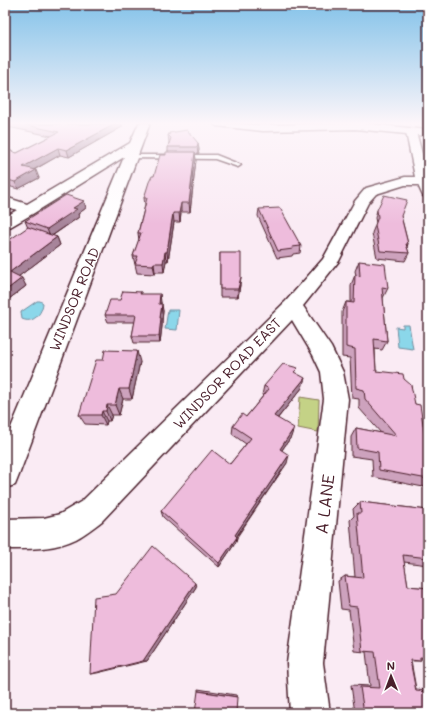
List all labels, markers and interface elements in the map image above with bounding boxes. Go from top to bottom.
street label: WINDSOR ROAD [45,244,103,354]
street label: WINDSOR ROAD EAST [169,313,285,433]
street label: A LANE [309,473,339,535]
north arrow [371,656,411,696]
text: N [387,658,395,673]

